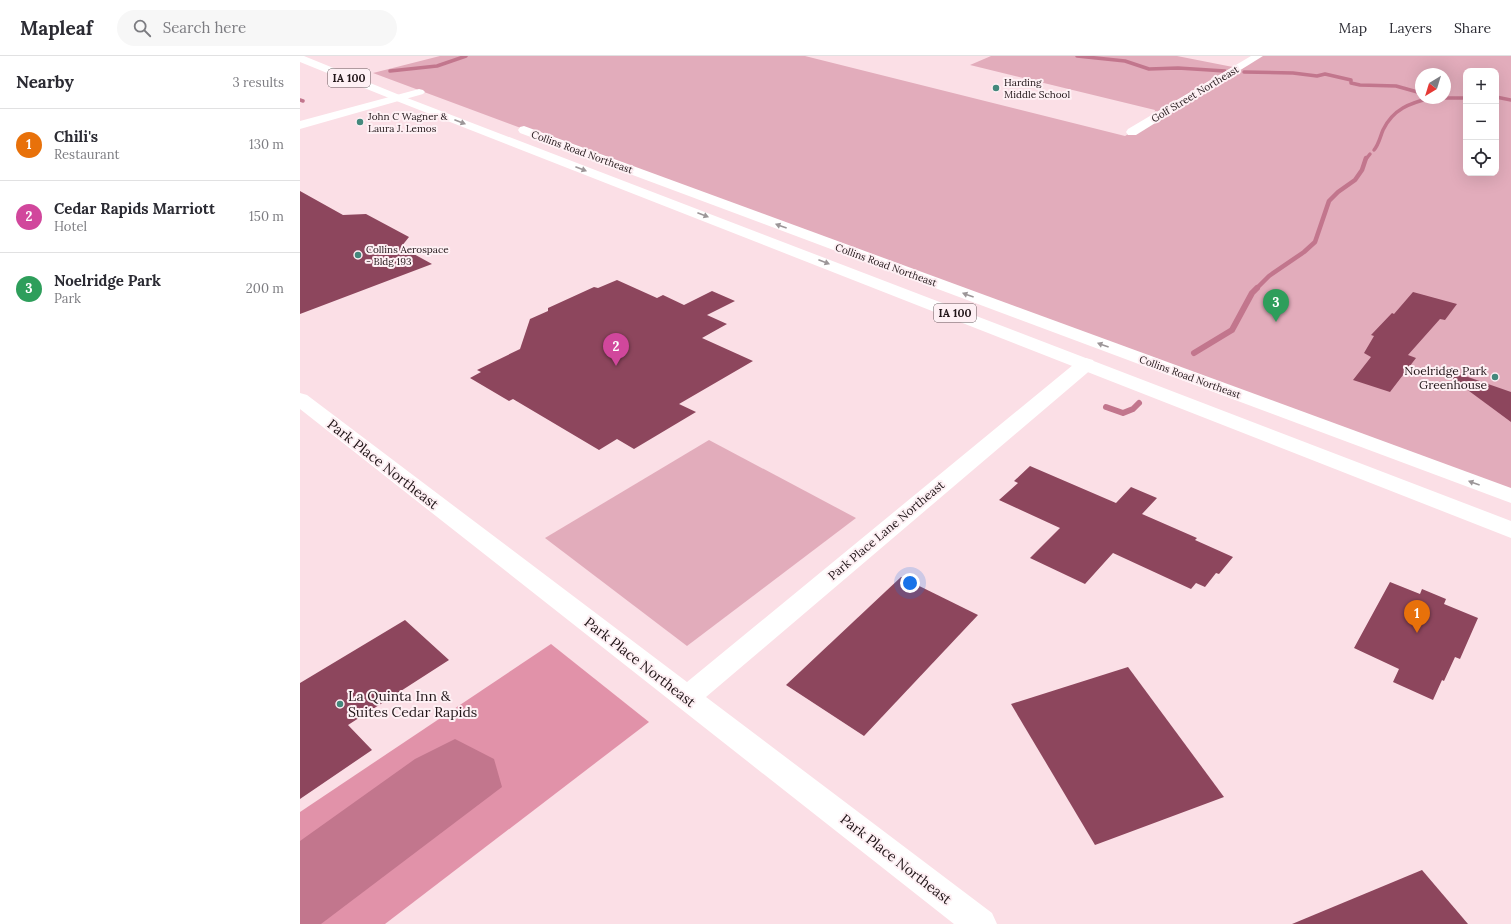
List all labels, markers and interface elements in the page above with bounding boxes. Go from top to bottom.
search box [117,10,397,46]
text: Mapleaf [20,16,93,40]
icon: search [131,17,153,39]
text: Search here [163,18,246,37]
text: Map [1339,19,1367,37]
text: Layers [1389,19,1432,37]
text: Share [1454,19,1491,37]
street label: Golf Street Northeast [1149,63,1241,125]
north arrow [1415,68,1451,104]
map controls [1463,68,1499,176]
button: + [1463,68,1499,104]
road number: IA 100 [328,69,370,87]
text: Nearby [16,71,74,93]
text: 3 results [232,74,284,91]
place label: Harding Middle School [1004,76,1070,101]
marker: Harding Middle School [991,83,1001,93]
button: − [1463,104,1499,140]
place label: John C Wagner & Laura J. Lemos [367,110,449,135]
marker: John C Wagner & Laura J. Lemos [355,117,365,127]
one-way arrow [454,119,466,125]
text: Chili's [54,127,98,146]
street label: Collins Road Northeast [530,128,635,176]
text: 1 [26,136,32,153]
text: 130 m [249,136,284,153]
button: locate [1463,140,1499,176]
text: Restaurant [54,146,120,163]
one-way arrow [576,166,588,172]
text: Cedar Rapids Marriott [54,199,215,218]
text: 2 [26,208,32,225]
text: 150 m [249,208,284,225]
one-way arrow [697,213,709,219]
text: Hotel [54,218,87,235]
one-way arrow [774,222,786,228]
street label: Collins Road Northeast [834,241,939,289]
place label: Collins Aerospace - Bldg 193 [366,243,449,268]
marker: Collins Aerospace - Bldg 193 [353,250,363,260]
one-way arrow [818,260,830,266]
text: Noelridge Park [54,271,161,290]
text: 3 [25,280,33,297]
text: 200 m [246,280,284,297]
pin: 3 [1263,289,1289,322]
text: Park [54,290,81,307]
one-way arrow [962,292,974,298]
road number: IA 100 [934,304,976,322]
pin: 2 [603,333,629,366]
one-way arrow [1097,342,1109,348]
street label: Collins Road Northeast [1138,353,1243,401]
place label: Noelridge Park Greenhouse [1404,363,1488,392]
marker: Noelridge Park Greenhouse [1490,372,1500,382]
street label: Park Place Northeast [324,415,443,513]
street label: Park Place Lane Northeast [825,477,947,583]
one-way arrow [1468,479,1480,485]
your location [900,573,920,593]
pin: 1 [1404,600,1430,633]
street label: Park Place Northeast [581,613,700,711]
place label: La Quinta Inn & Suites Cedar Rapids [348,687,477,721]
marker: La Quinta Inn & Suites Cedar Rapids [335,699,345,709]
street label: Park Place Northeast [837,810,956,908]

